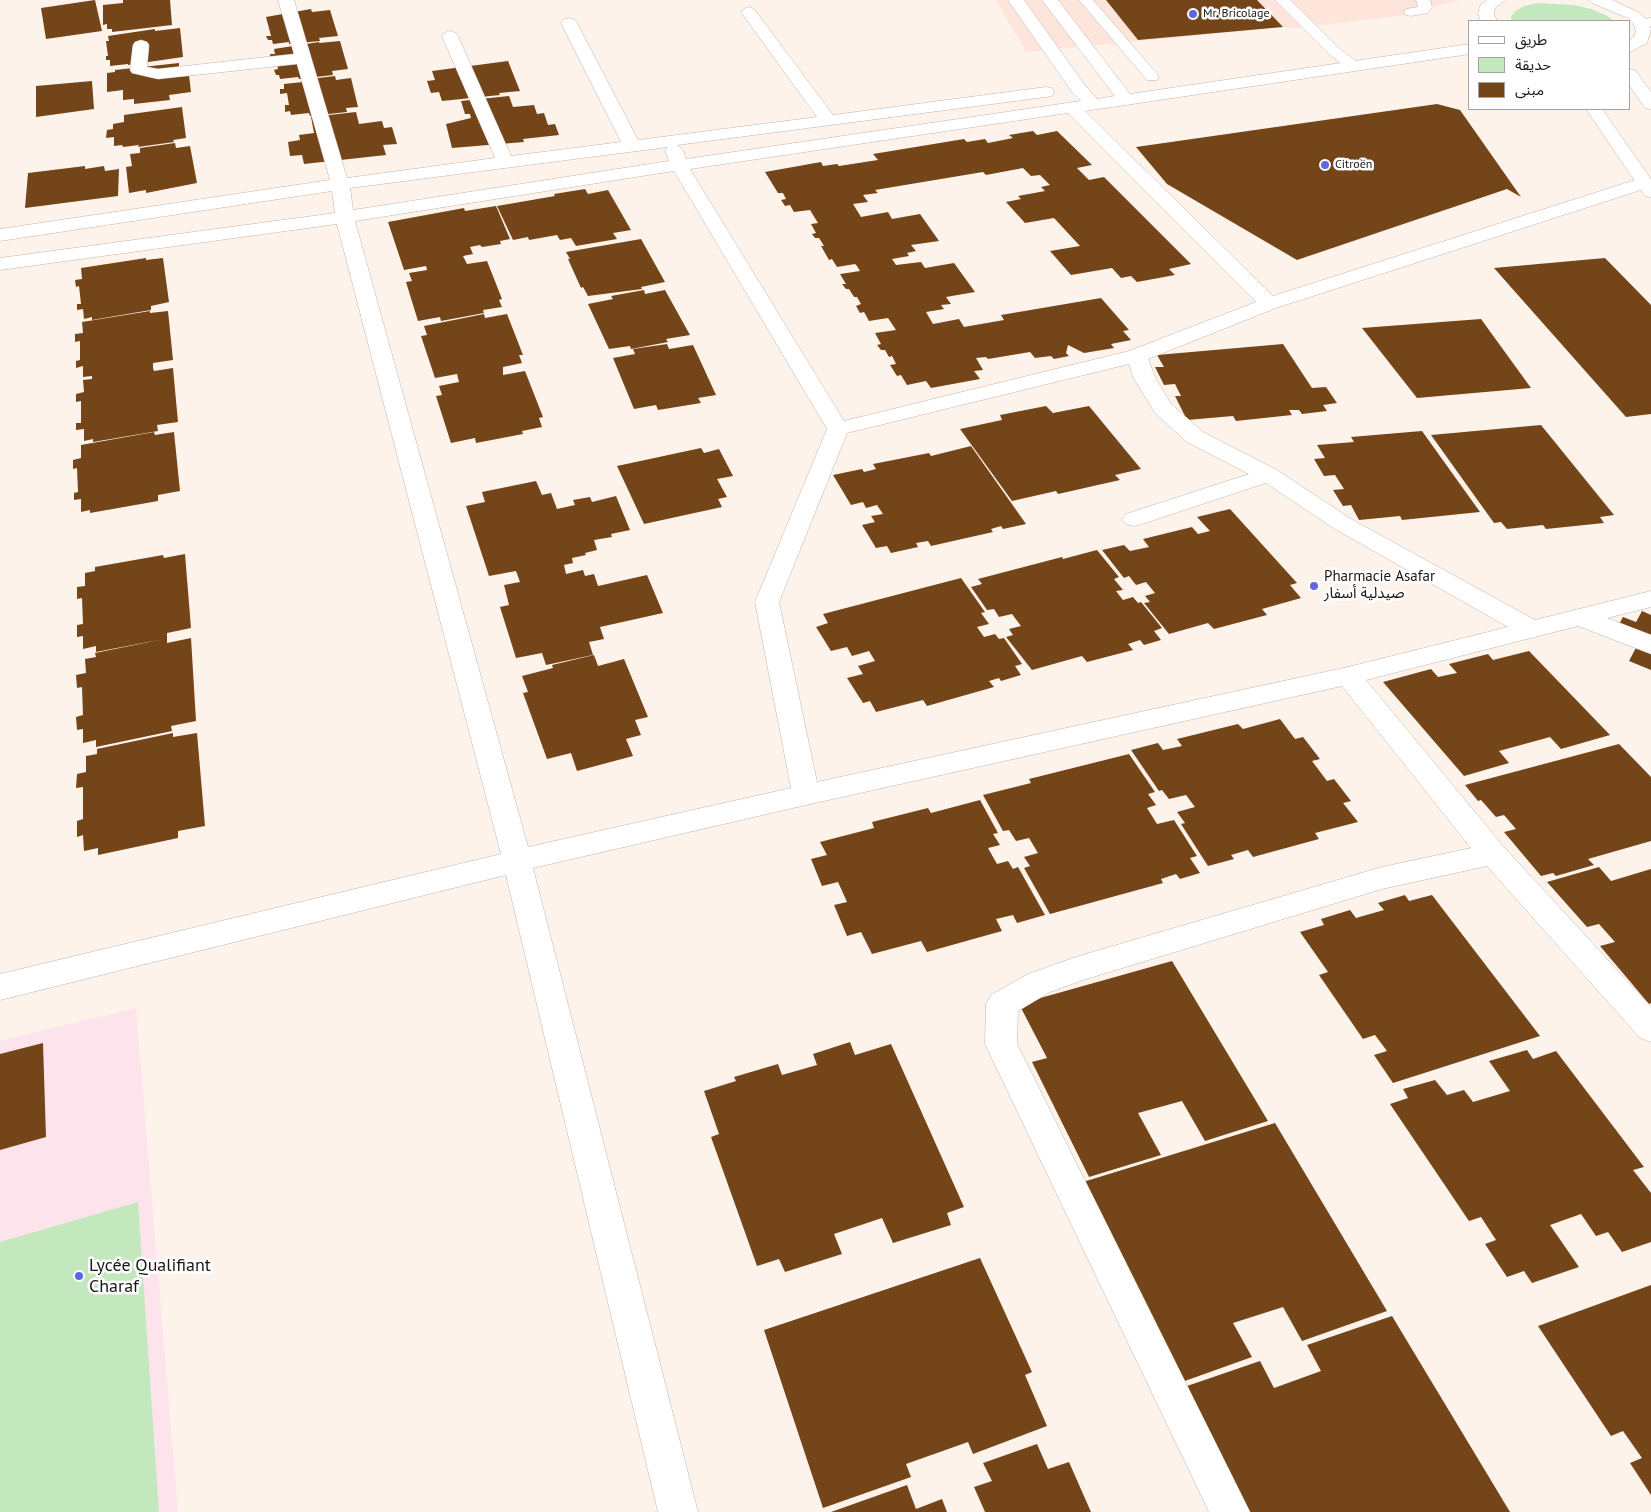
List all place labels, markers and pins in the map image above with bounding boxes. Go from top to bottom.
place label: Mr. Bricolage [1203,7,1269,21]
marker: Mr. Bricolage [1187,8,1199,20]
place label: Citroën [1335,158,1372,172]
marker: Citroën [1319,159,1331,171]
place label: Pharmacie Asafar صيدلية أسفار [1324,568,1435,603]
marker: Pharmacie Asafar صيدلية أسفار [1308,580,1320,592]
place label: Lycée Qualifiant Charaf [89,1255,211,1298]
marker: Lycée Qualifiant Charaf [73,1270,85,1282]

